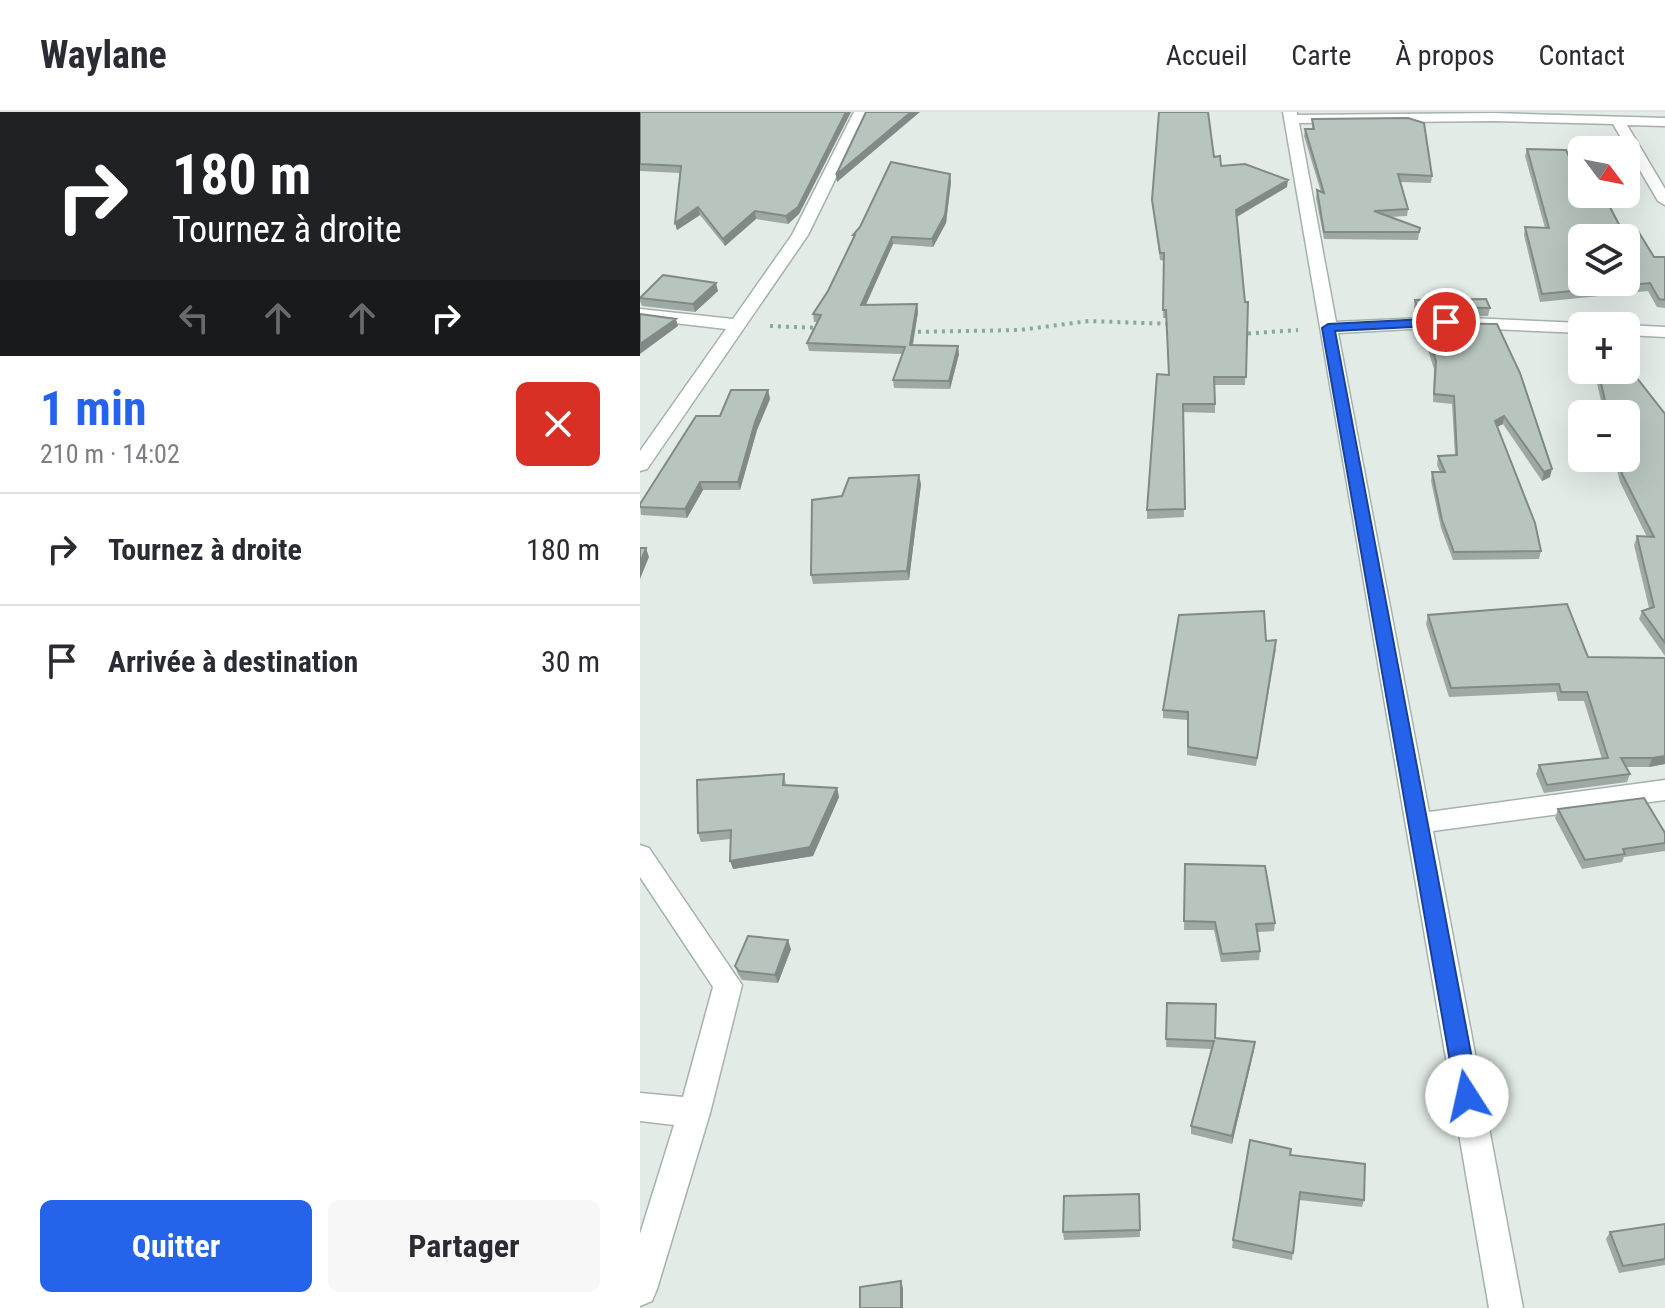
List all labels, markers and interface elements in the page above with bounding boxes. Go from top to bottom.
text: Waylane [40,33,167,77]
text: Accueil [1166,39,1247,72]
text: Carte [1291,39,1351,72]
text: À propos [1395,39,1495,72]
text: Contact [1539,39,1625,72]
north arrow [1568,136,1640,208]
map controls [1568,136,1640,472]
text: 180 m [172,142,311,208]
icon: right [40,144,144,248]
text: Tournez à droite [172,209,402,251]
button: layers [1568,224,1640,296]
pin [1412,288,1480,356]
icon: left [172,296,216,340]
icon: ahead [256,296,300,340]
icon: ahead [340,296,384,340]
icon: right [424,296,468,340]
icon: arrive [1424,300,1468,344]
button: + [1568,312,1640,384]
text: 1 min [40,380,147,437]
button: close [516,382,600,466]
button: − [1568,400,1640,472]
text: 210 m · 14:02 [40,439,180,469]
icon: right [40,527,84,571]
text: Tournez à droite [108,532,302,567]
text: 180 m [526,532,600,567]
icon: arrive [40,639,84,683]
text: Arrivée à destination [108,644,358,679]
text: 30 m [541,644,600,679]
position arrow [1425,1054,1509,1138]
button: Quitter [40,1200,312,1292]
button: Partager [328,1200,600,1292]

